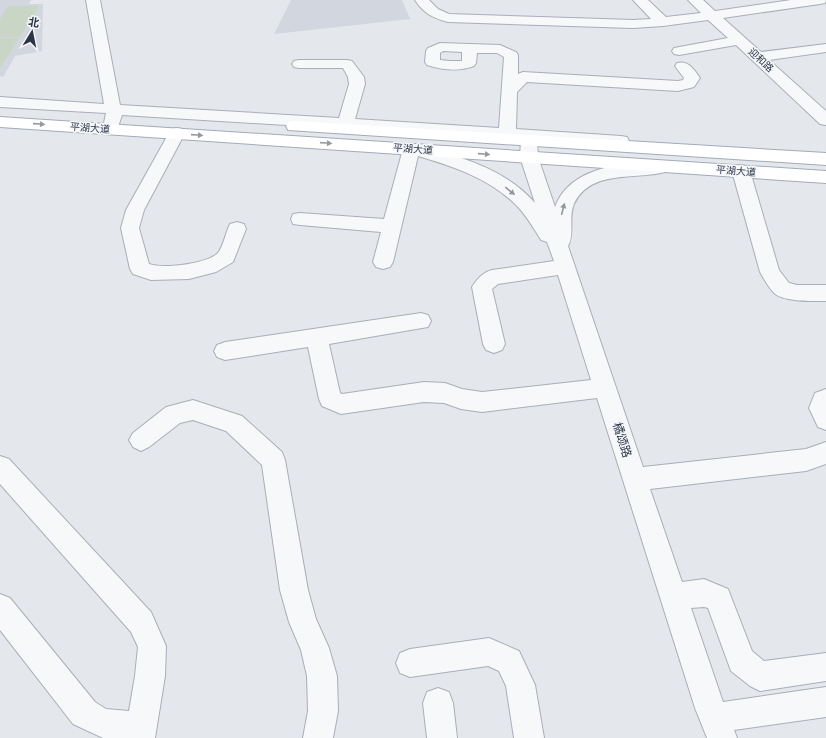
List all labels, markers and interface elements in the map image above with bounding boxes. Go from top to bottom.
north arrow [12,12,52,52]
text: 北 [27,14,40,30]
street label: 迎和路 [746,45,776,75]
street label: 平湖大道 [70,120,110,136]
one-way arrow [33,121,45,128]
one-way arrow [191,131,203,138]
one-way arrow [320,140,332,147]
street label: 平湖大道 [393,141,433,157]
one-way arrow [478,150,490,157]
street label: 平湖大道 [716,163,756,179]
one-way arrow [505,187,516,195]
one-way arrow [561,203,567,216]
street label: 橘颂路 [609,420,635,460]

